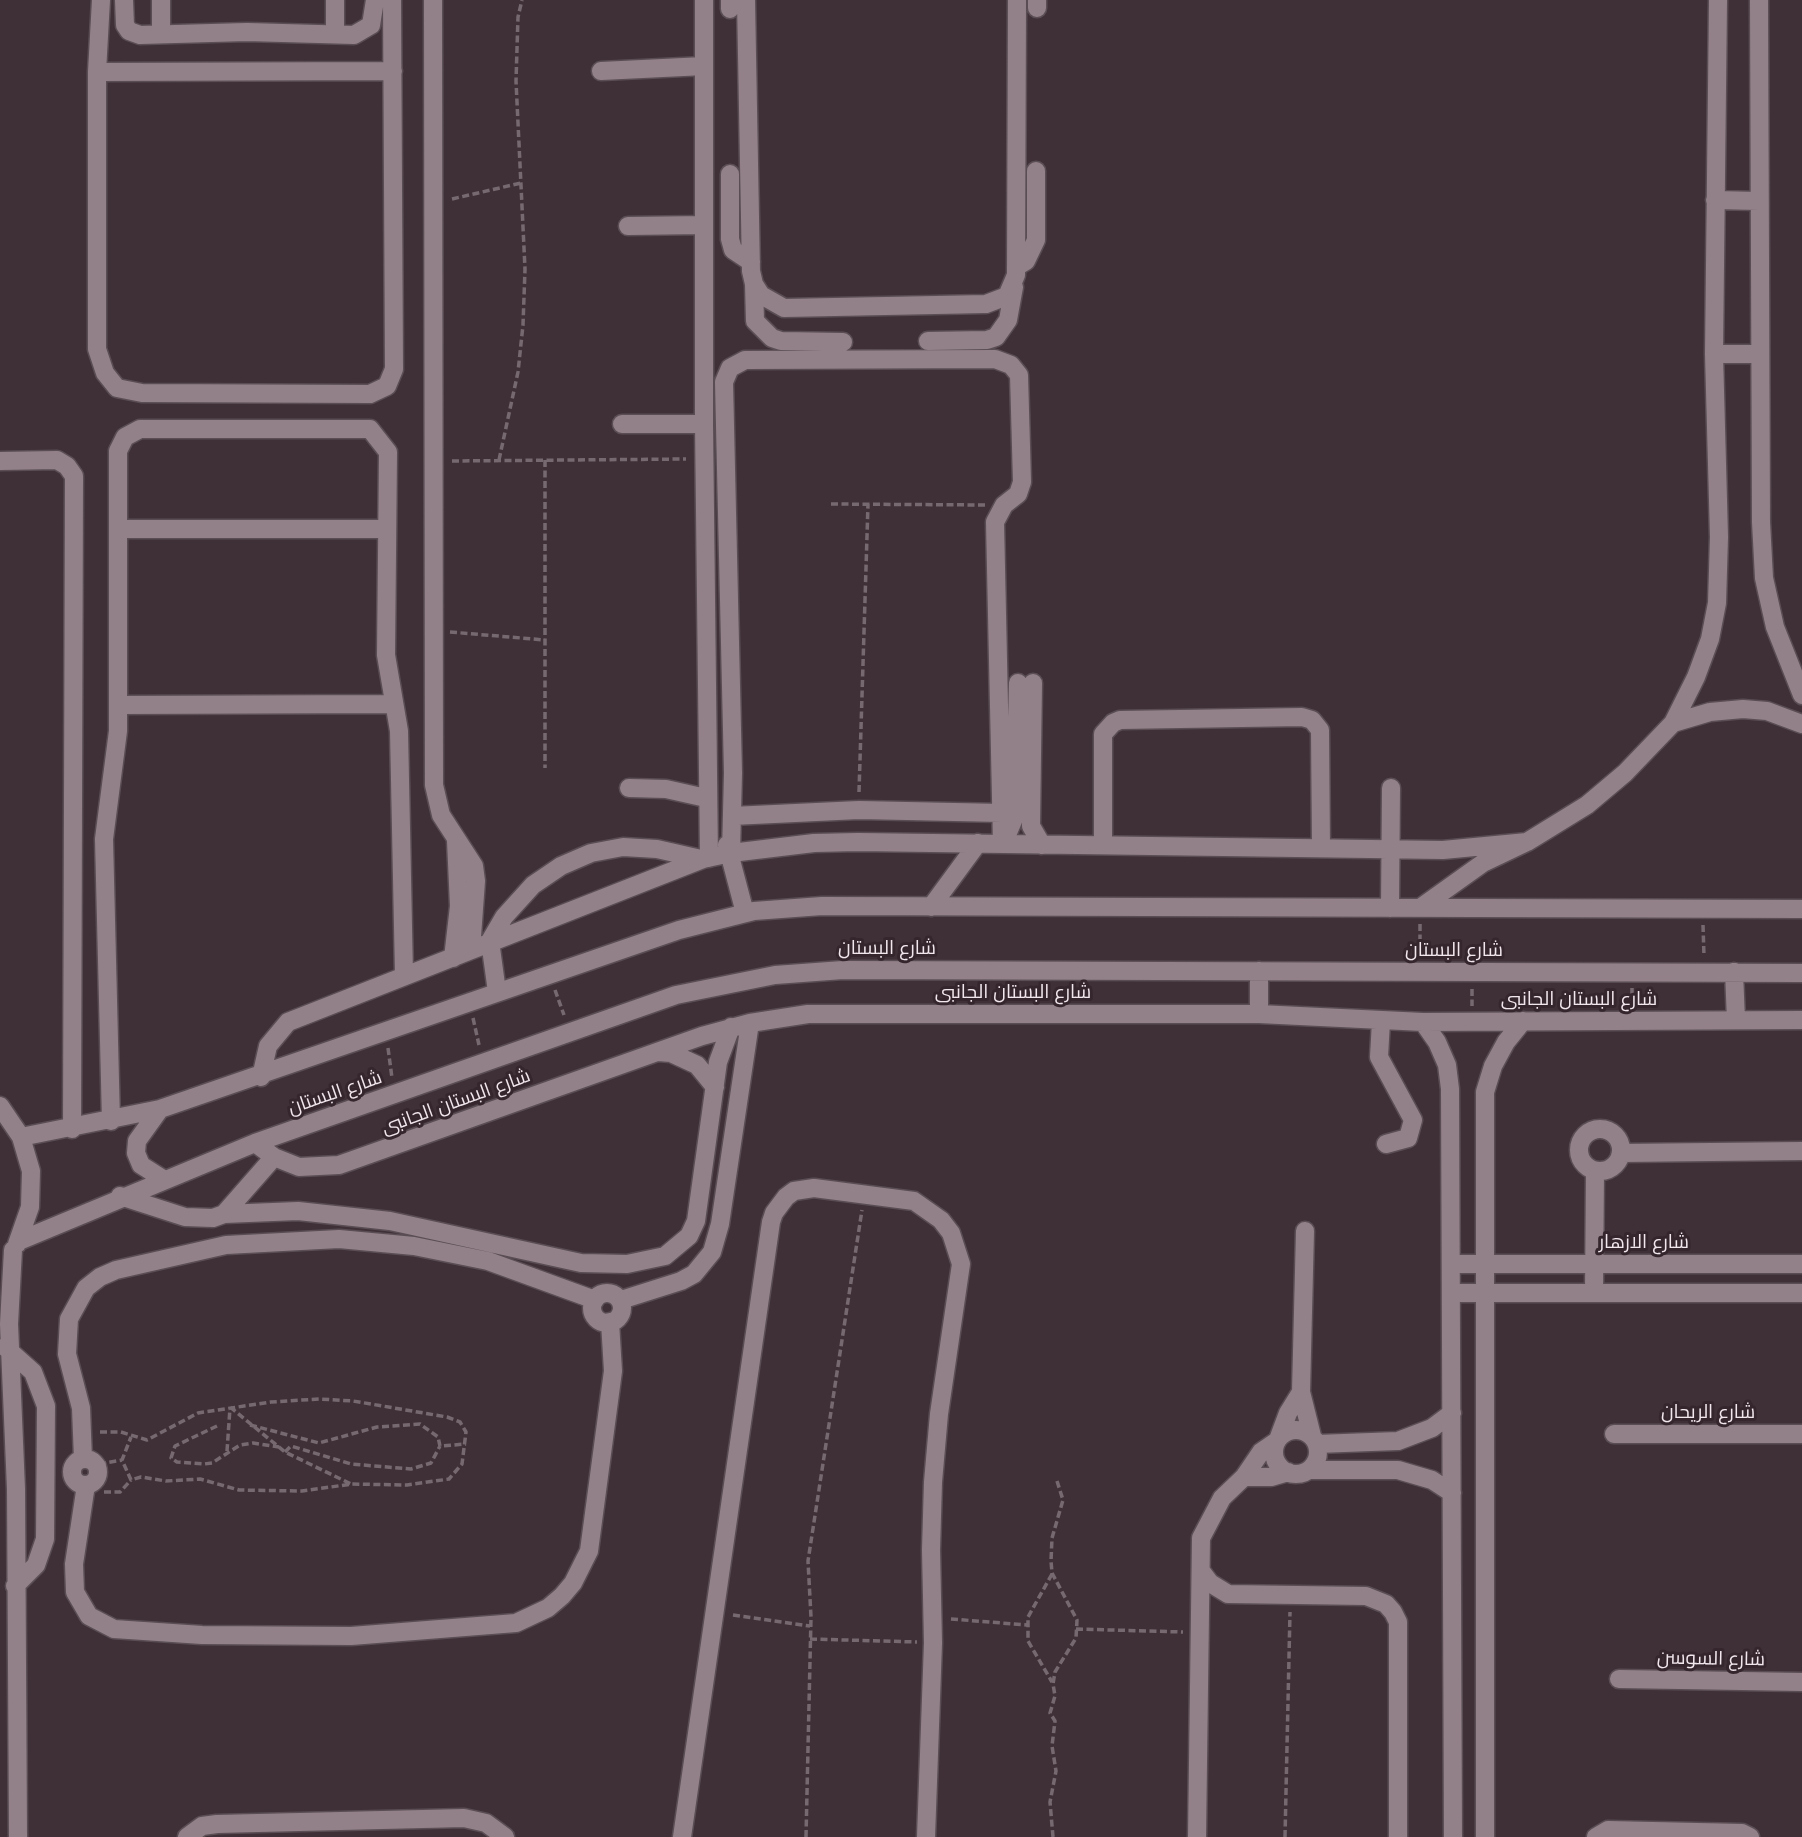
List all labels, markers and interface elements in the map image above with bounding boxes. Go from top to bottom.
street label: شارع البستان [838,938,936,960]
street label: شارع البستان [1405,940,1503,962]
street label: شارع البستان الجانبى [935,982,1091,1004]
street label: شارع البستان الجانبى [1501,989,1657,1011]
street label: شارع البستان الجانبى [379,1065,533,1139]
street label: شارع البستان [285,1066,385,1120]
street label: شارع الازهار [1599,1232,1689,1254]
street label: شارع الريحان [1661,1402,1755,1424]
street label: شارع السوسن [1657,1647,1765,1671]

